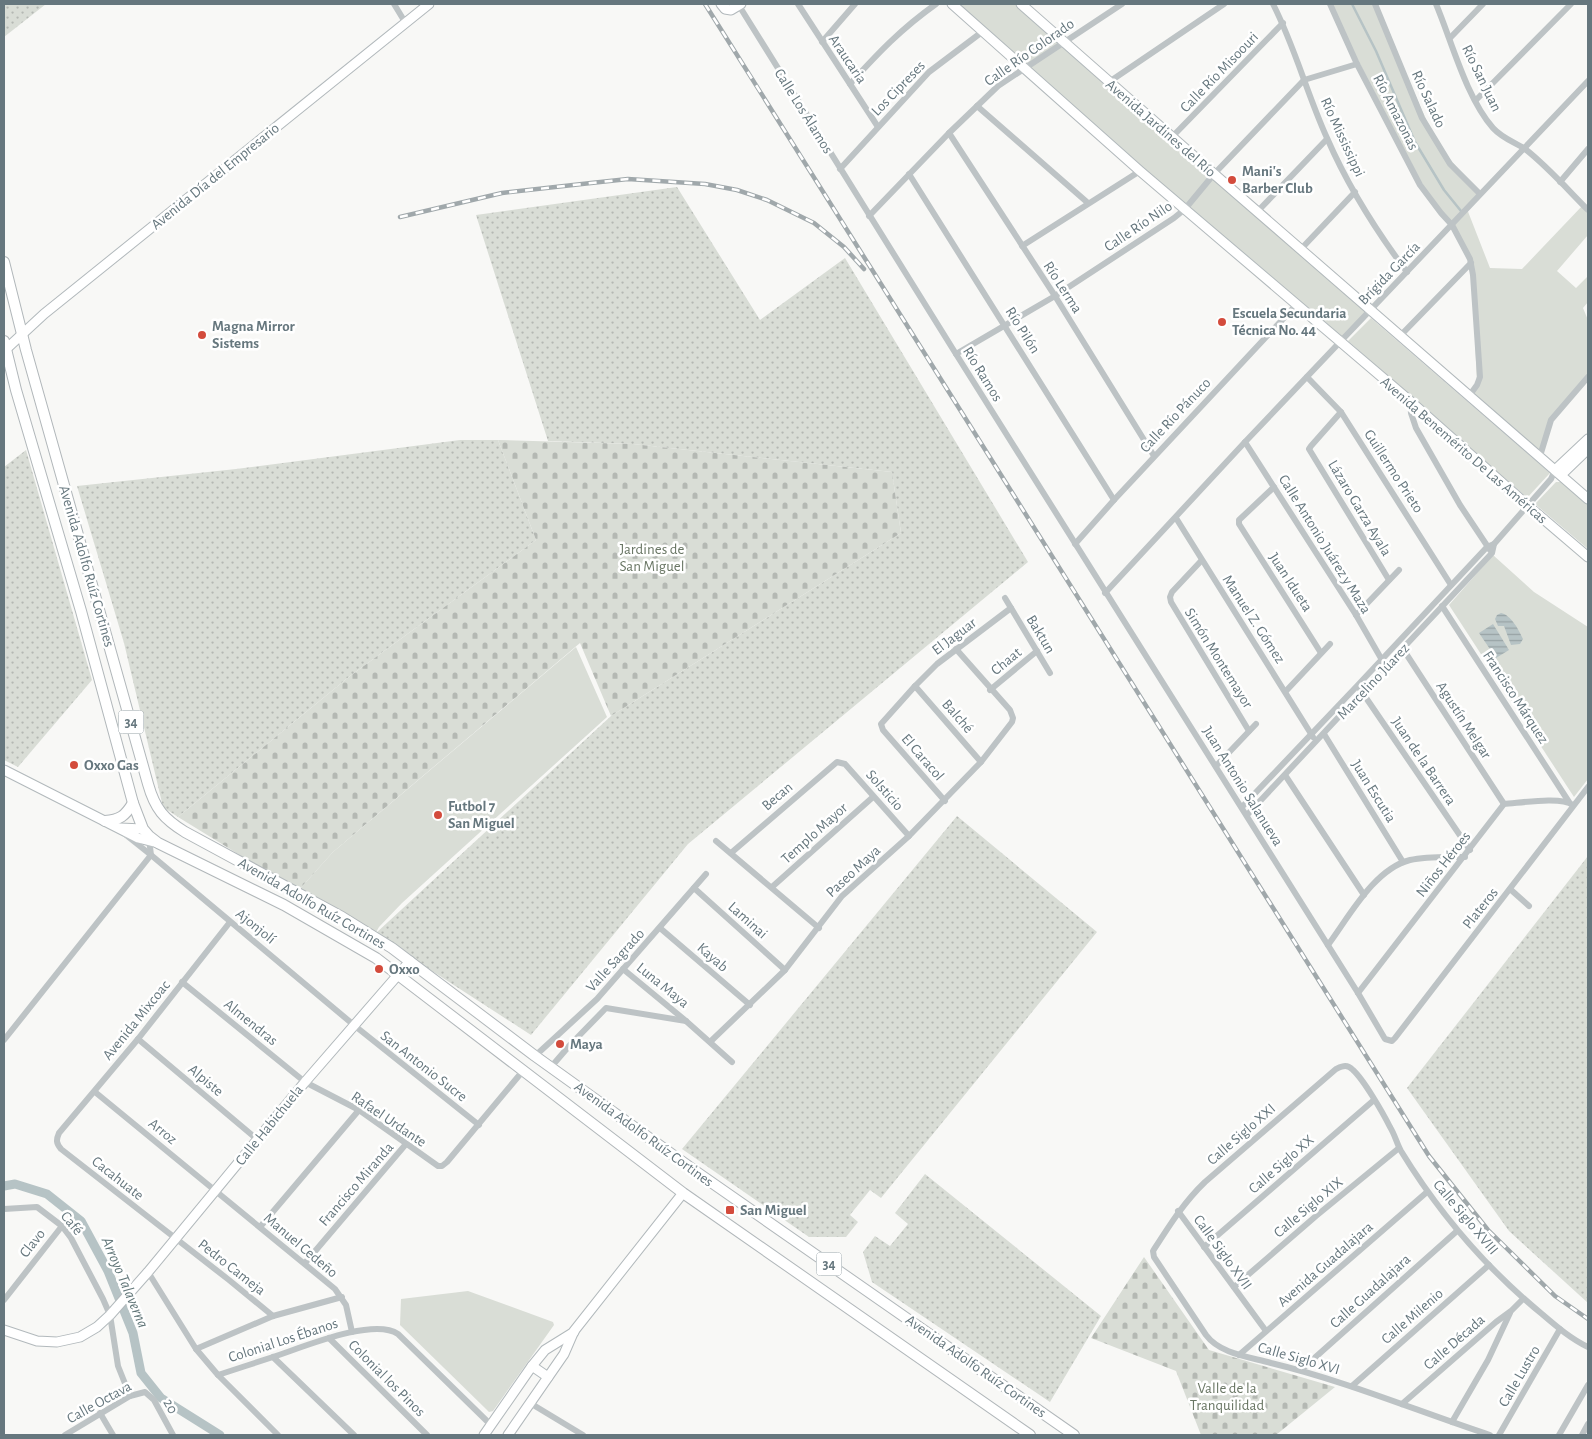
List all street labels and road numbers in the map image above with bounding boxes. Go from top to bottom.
street label: Calle Río Colorado [982,16,1077,89]
street label: Calle Río Misoouri [1177,29,1261,115]
street label: Araucaria [826,32,869,87]
street label: Río San Juan [1459,42,1504,114]
street label: Los Cipreses [869,58,928,119]
street label: Calle Los Álamos [772,65,837,156]
street label: Río Salado [1409,68,1448,130]
street label: Río Amazonas [1370,72,1421,152]
street label: Avenida Jardines del Río [1103,77,1219,180]
street label: Río Mississippi [1318,95,1367,179]
street label: Avenida Día del Empresario [148,120,282,233]
street label: Calle Río Nilo [1102,198,1175,255]
street label: Brígida García [1356,239,1423,308]
street label: Río Lerma [1040,259,1085,316]
street label: Río Pilón [1002,304,1043,356]
street label: Río Ramos [960,344,1005,404]
street label: Avenida Benemérito De Las Américas [1377,374,1550,527]
street label: Calle Río Pánuco [1137,375,1214,456]
street label: Guillermo Prieto [1361,427,1426,516]
street label: Lázaro Garza Ayala [1325,458,1394,559]
street label: Calle Antonio Juárez y Maza [1276,472,1374,616]
street label: Avenida Adolfo Ruíz Cortines [56,484,117,649]
street label: Juan Idueta [1266,550,1315,614]
street label: Manuel Z. Gómez [1220,573,1288,666]
street label: Simón Montemayor [1182,605,1256,711]
street label: Baktun [1023,612,1058,656]
street label: El Jaguar [929,615,979,658]
street label: Marcelino Júarez [1335,640,1412,722]
street label: Chaat [988,645,1025,678]
street label: Francisco Márquez [1480,648,1551,746]
street label: Agustín Melgar [1433,679,1494,762]
street label: Balché [939,697,976,736]
road number: 34 [118,710,144,734]
street label: Juan de la Barrera [1389,715,1458,808]
street label: Juan Antonio Salanueva [1200,724,1286,849]
street label: El Caracol [898,731,947,784]
street label: Juan Escutia [1348,757,1399,825]
street label: Solsticio [863,767,906,814]
street label: Becan [759,779,795,814]
street label: Templo Mayor [778,800,850,867]
street label: Niños Héroes [1413,829,1473,900]
street label: Paseo Maya [823,843,883,900]
street label: Avenida Adolfo Ruíz Cortines [235,855,388,952]
street label: Plateros [1460,885,1501,932]
street label: Laminai [725,899,770,942]
street label: Ajonjolí [233,906,279,947]
street label: Valle Sagrado [583,926,647,995]
street label: Kayab [694,940,731,975]
street label: Luna Maya [634,960,692,1011]
street label: Avenida Mixcoac [100,978,173,1063]
street label: Almendras [221,996,280,1048]
street label: San Antonio Sucre [378,1028,470,1105]
street label: Alpiste [185,1062,226,1099]
street label: Avenida Adolfo Ruíz Cortines [572,1079,716,1190]
street label: Calle Habichuela [233,1082,306,1168]
street label: Rafael Urdante [348,1089,429,1150]
street label: Calle Siglo XXI [1204,1101,1278,1168]
street label: Arroz [146,1116,180,1147]
street label: Calle Siglo XX [1246,1132,1317,1197]
street label: Francisco Miranda [316,1140,397,1229]
street label: Cacahuate [89,1154,146,1203]
street label: Calle Siglo XIX [1271,1174,1346,1240]
street label: Calle Siglo XVIII [1430,1177,1501,1258]
street label: Café [58,1209,86,1238]
street label: Manuel Cedeño [261,1210,340,1280]
street label: Calle Siglo XVII [1191,1212,1255,1293]
street label: Avenida Guadalajara [1275,1219,1376,1310]
street label: Clavo [17,1226,48,1260]
street label: Pedro Cameja [195,1237,268,1298]
street label: Calle Guadalajara [1327,1251,1413,1331]
road number: 34 [816,1252,842,1276]
street label: Calle Milenio [1379,1286,1446,1347]
street label: Avenida Adolfo Ruíz Cortines [903,1312,1049,1421]
street label: Calle Década [1421,1312,1488,1373]
street label: Colonial Los Ébanos [226,1314,340,1365]
street label: Colonial los Pinos [345,1337,428,1420]
street label: Calle Siglo XVI [1256,1340,1342,1377]
street label: Calle Lustro [1496,1343,1543,1409]
street label: Calle Octava [64,1379,134,1426]
street label: 20 [160,1396,181,1416]

